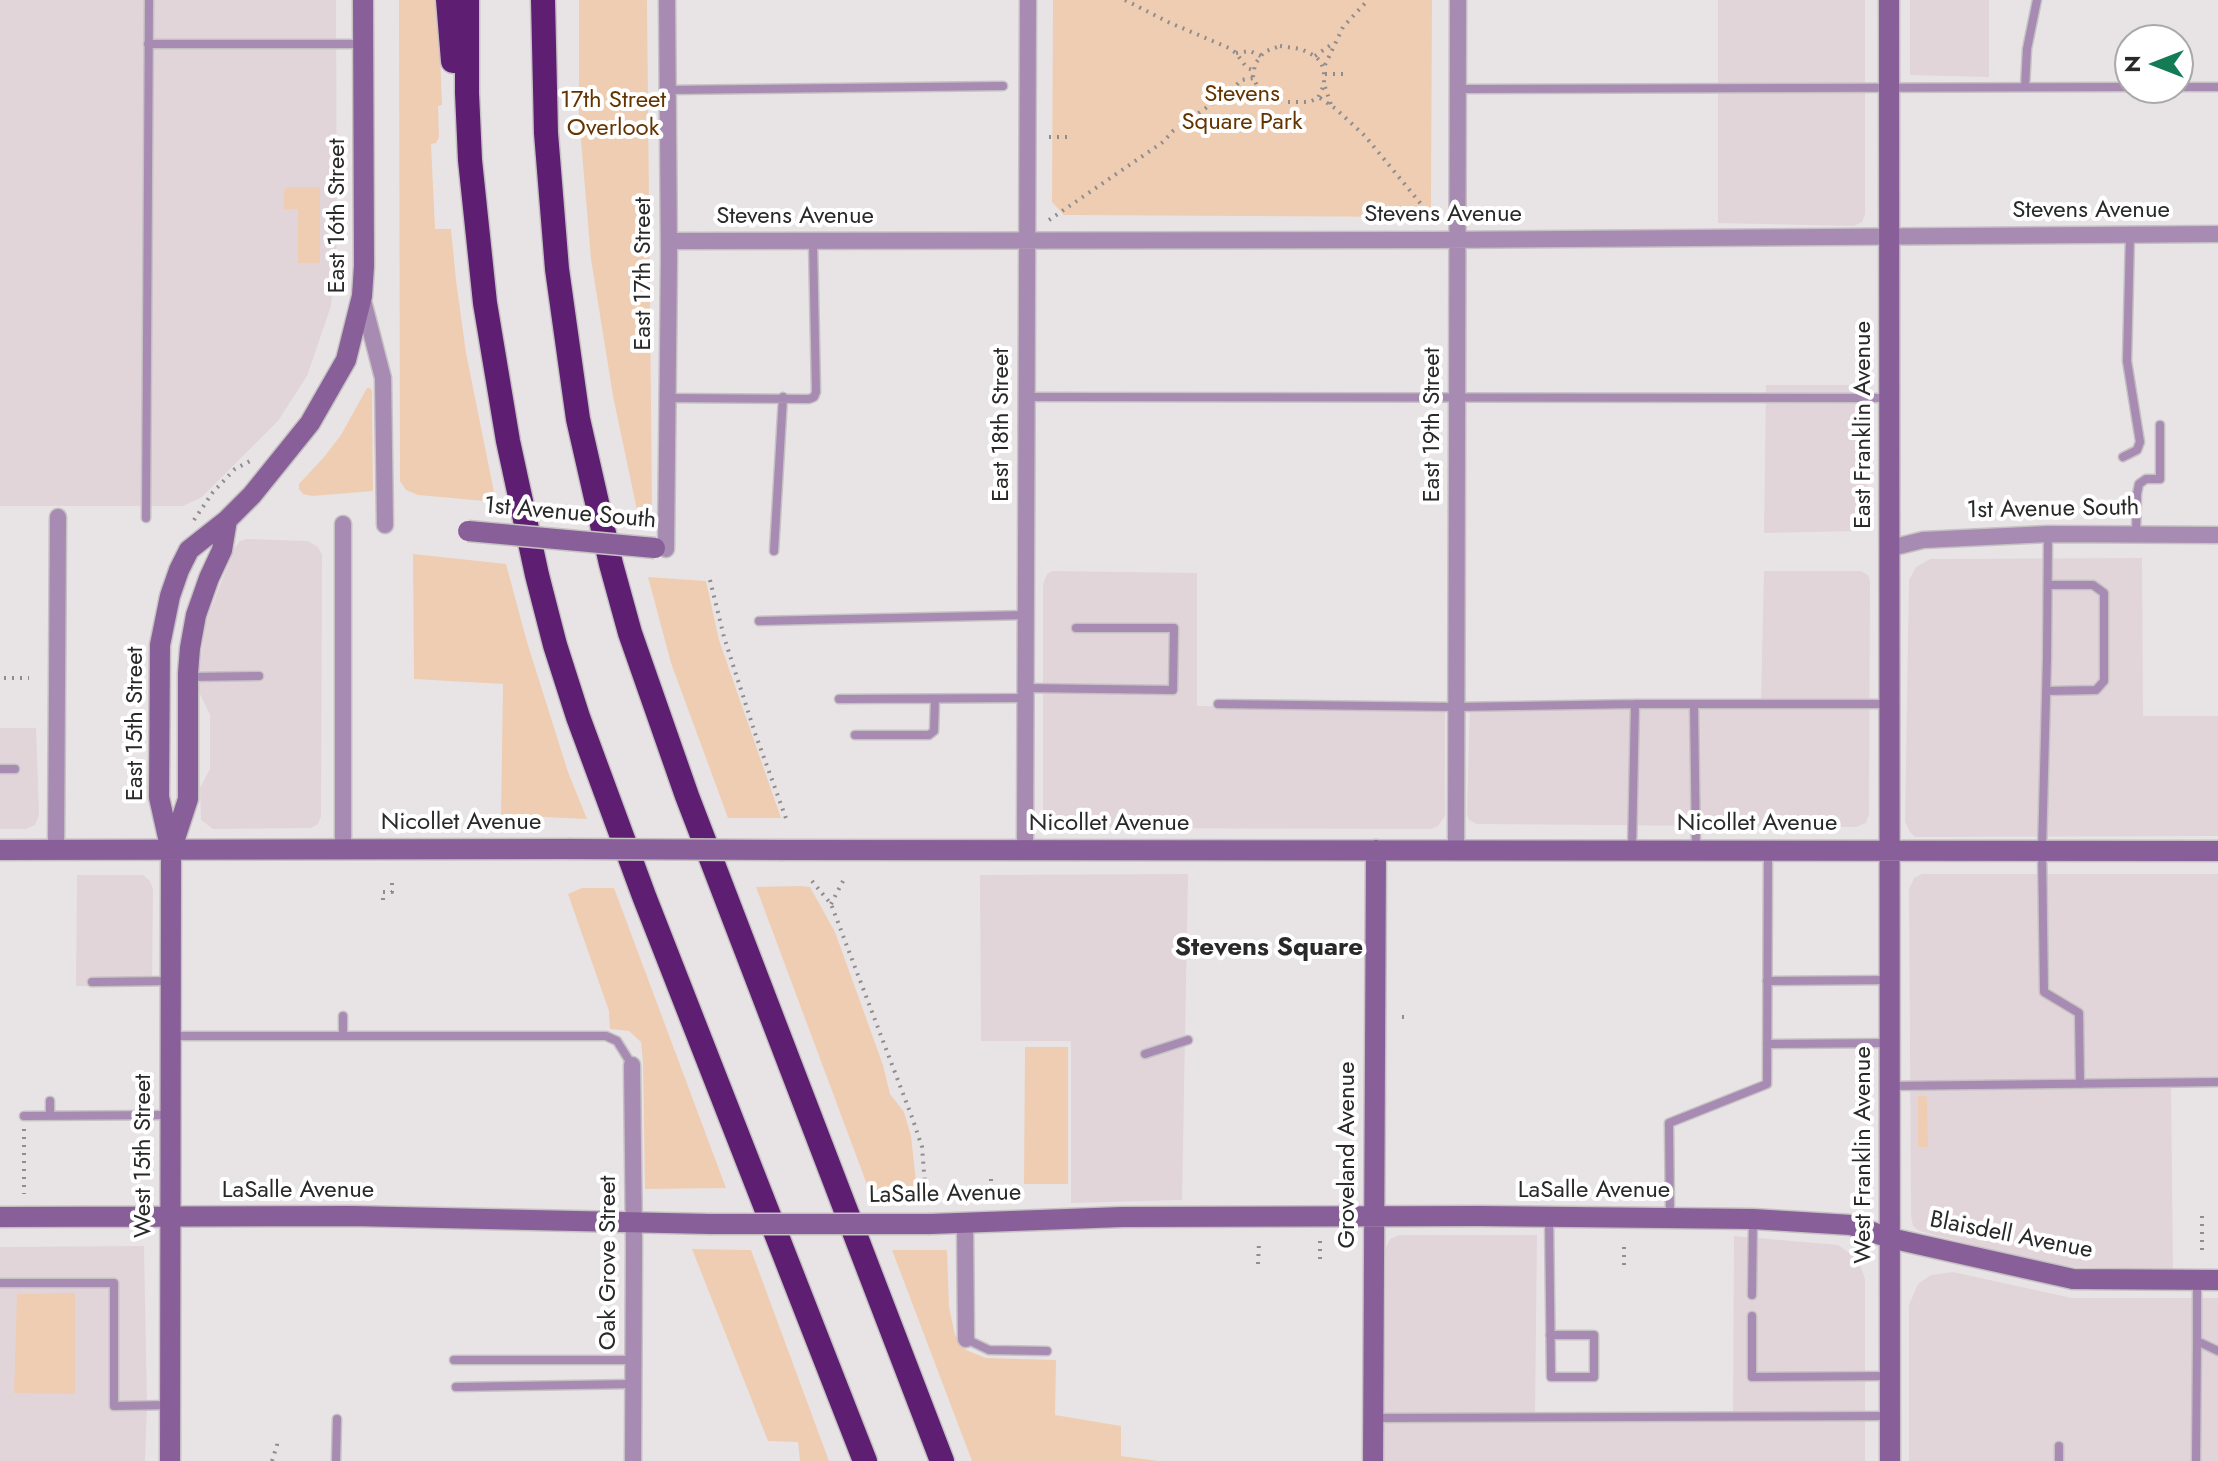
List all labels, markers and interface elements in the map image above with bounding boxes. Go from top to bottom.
north arrow [2114,24,2194,104]
text: N [2116,55,2148,73]
park label: Stevens Square Park [1181,81,1303,137]
park label: 17th Street Overlook [560,87,666,143]
street label: East 16th Street [324,139,352,293]
street label: East 17th Street [630,197,658,351]
street label: Stevens Avenue [2012,197,2170,225]
street label: Stevens Avenue [1364,201,1522,229]
street label: Stevens Avenue [716,203,874,231]
street label: East Franklin Avenue [1850,321,1878,529]
street label: East 18th Street [988,348,1016,502]
street label: East 19th Street [1419,348,1447,502]
street label: 1st Avenue South [483,492,657,536]
street label: 1st Avenue South [1966,494,2140,526]
street label: East 15th Street [122,647,150,801]
street label: Nicollet Avenue [381,809,541,837]
street label: Nicollet Avenue [1029,810,1189,838]
street label: Nicollet Avenue [1677,810,1837,838]
district label: Stevens Square [1175,933,1363,965]
street label: West Franklin Avenue [1850,1046,1878,1264]
street label: Groveland Avenue [1334,1061,1362,1249]
street label: West 15th Street [130,1074,158,1238]
street label: Oak Grove Street [595,1176,623,1350]
street label: LaSalle Avenue [222,1177,374,1205]
street label: LaSalle Avenue [1518,1177,1670,1205]
street label: LaSalle Avenue [869,1179,1021,1211]
street label: Blaisdell Avenue [1927,1206,2095,1266]

